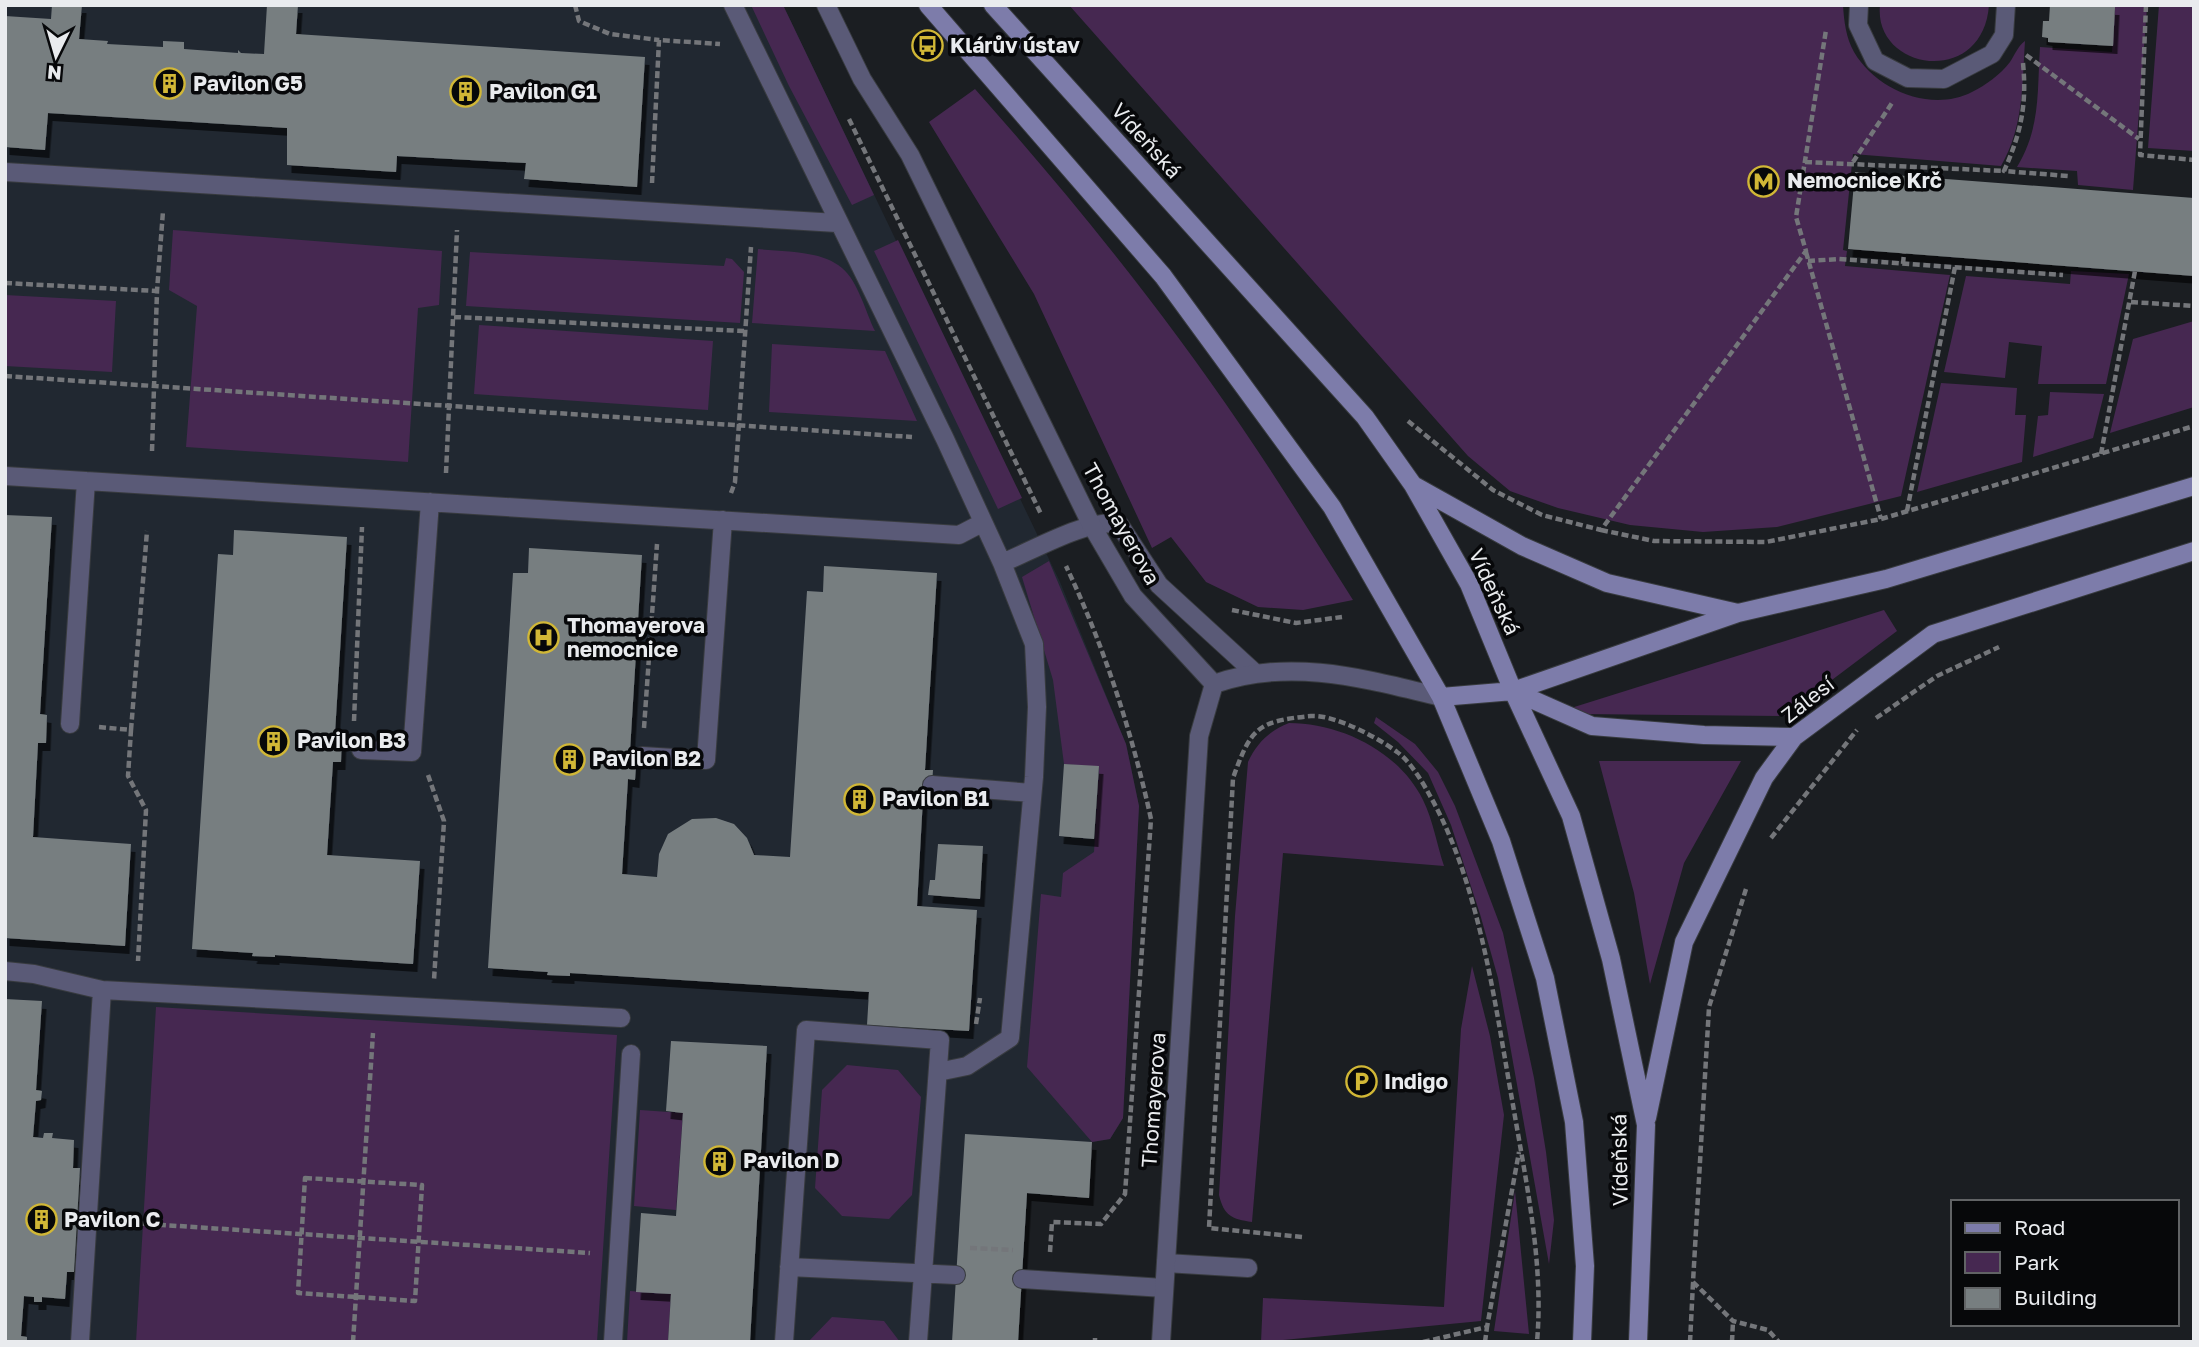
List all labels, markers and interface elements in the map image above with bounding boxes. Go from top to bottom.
north arrow [21,21,91,91]
bus stop icon: Klárův ústav [910,29,944,63]
place label: Klárův ústav [950,32,1080,58]
text: N [46,61,63,86]
building icon: Pavilon G5 [153,67,187,101]
place label: Pavilon G5 [193,70,303,96]
building icon: Pavilon G1 [449,75,483,109]
place label: Pavilon G1 [489,78,597,104]
street label: Vídeňská [1106,97,1187,183]
metro station icon: Nemocnice Krč [1747,164,1781,198]
place label: Nemocnice Krč [1787,167,1942,193]
street label: Thomayerova [1078,458,1166,589]
street label: Vídeňská [1464,544,1526,639]
place label: Thomayerova nemocnice [567,612,705,662]
hospital icon: Thomayerova nemocnice [527,621,561,655]
street label: Zálesí [1776,670,1840,728]
building icon: Pavilon B3 [257,724,291,758]
place label: Pavilon B3 [297,727,406,753]
building icon: Pavilon B2 [552,742,586,776]
place label: Pavilon B2 [592,745,701,771]
building icon: Pavilon B1 [842,782,876,816]
place label: Pavilon B1 [882,785,989,811]
street label: Thomayerova [1135,1032,1171,1168]
parking icon: Indigo [1344,1065,1378,1099]
place label: Indigo [1384,1068,1448,1094]
street label: Vídeňská [1605,1114,1633,1206]
building icon: Pavilon D [703,1144,737,1178]
place label: Pavilon D [743,1147,839,1173]
legend [1951,1200,2178,1326]
building icon: Pavilon C [24,1203,58,1237]
place label: Pavilon C [64,1206,160,1232]
text: Road [2014,1214,2065,1240]
text: Park [2014,1249,2060,1275]
text: Building [2014,1284,2097,1310]

